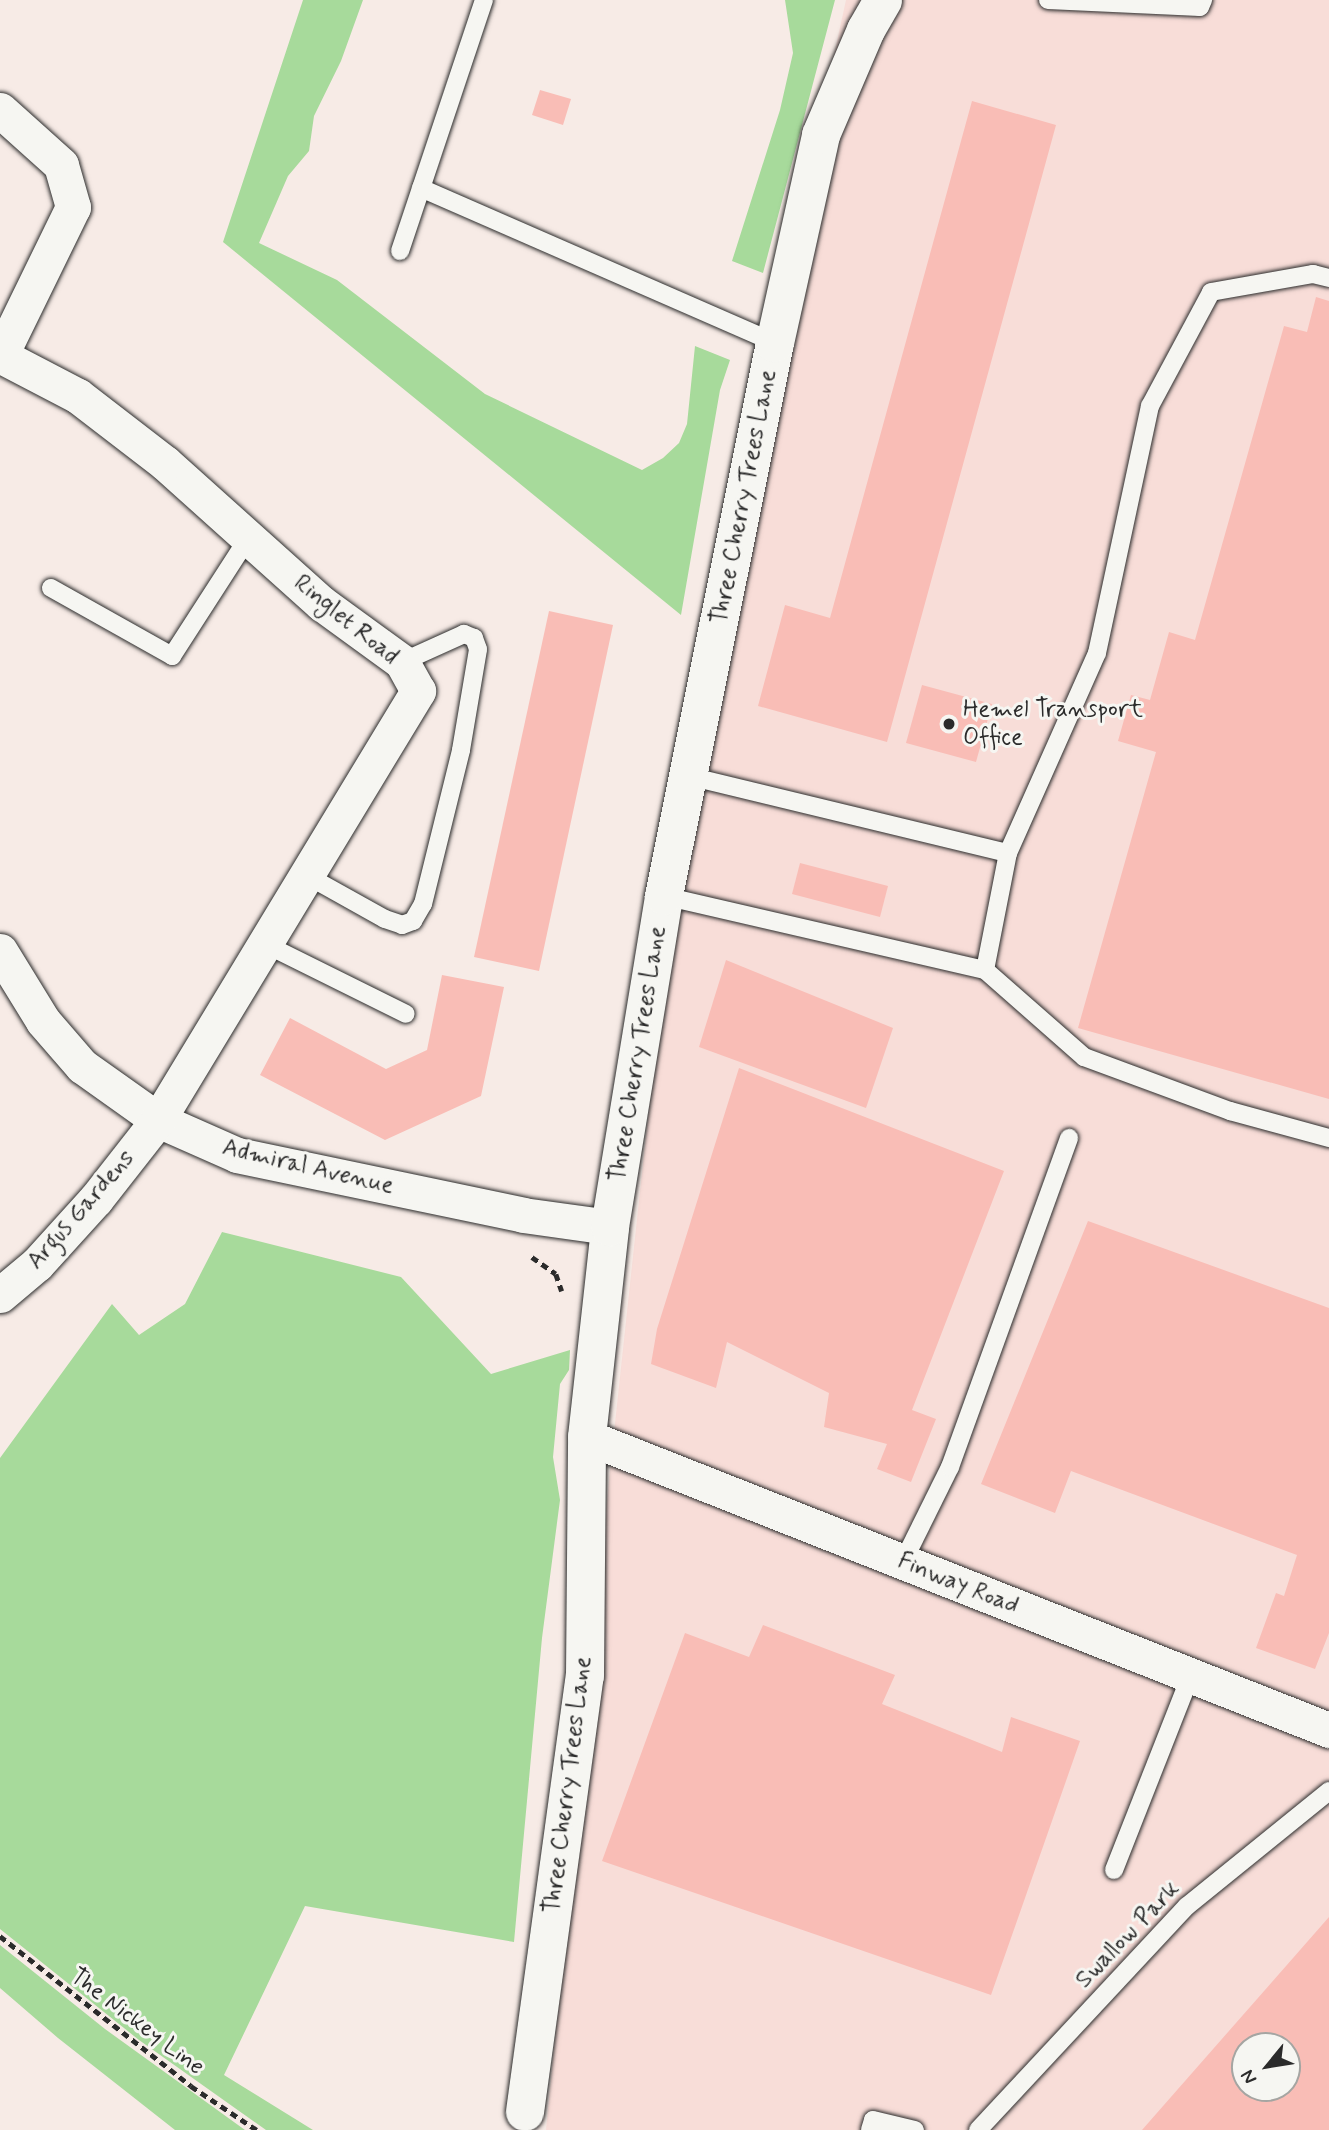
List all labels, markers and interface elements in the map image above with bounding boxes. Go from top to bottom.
street label: Three Cherry Trees Lane [706,370,782,624]
street label: Ringlet Road [288,569,404,671]
place label: Hemel Transport Office [963,696,1143,752]
marker: Hemel Transport Office [941,716,957,732]
street label: Three Cherry Trees Lane [604,926,672,1182]
street label: Admiral Avenue [223,1134,393,1200]
street label: Argus Gardens [23,1146,139,1274]
street label: Finway Road [893,1547,1023,1621]
street label: Three Cherry Trees Lane [538,1657,598,1913]
street label: Swallow Park [1072,1878,1184,1992]
street label: The Nickey Line [64,1962,210,2082]
north arrow [1231,2032,1301,2102]
text: N [1235,2065,1263,2088]

